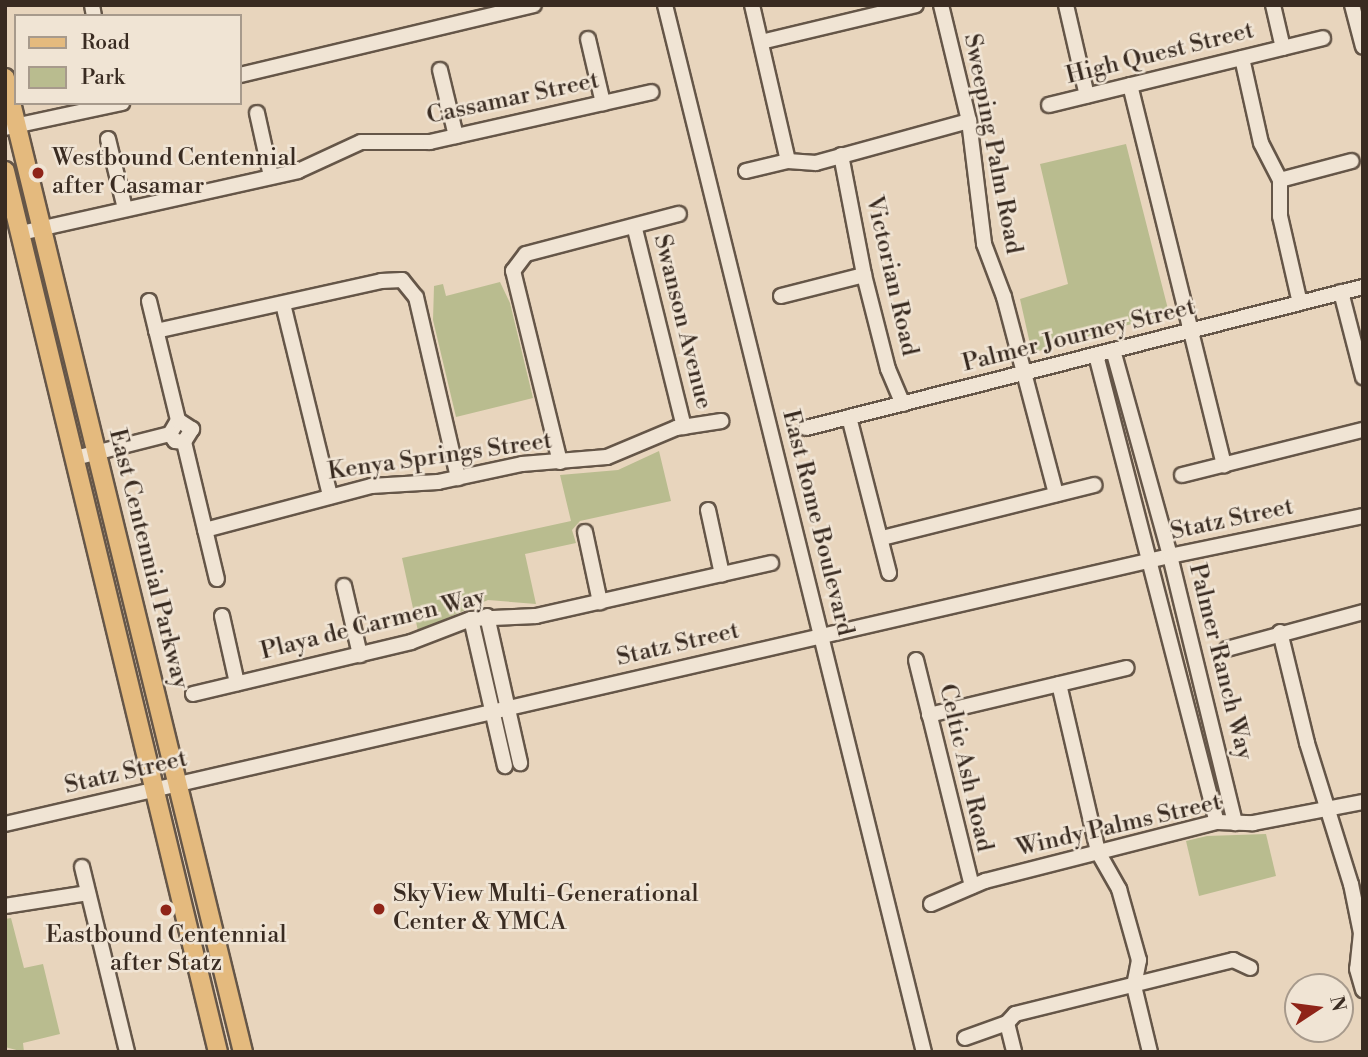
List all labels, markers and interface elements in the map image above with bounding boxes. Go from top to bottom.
legend [14,14,242,105]
street label: High Quest Street [1063,17,1257,91]
text: Road [81,30,130,56]
street label: Sweeping Palm Road [957,32,1027,256]
text: Park [81,65,125,91]
street label: Cassamar Street [424,67,602,131]
place label: Westbound Centennial after Casamar [52,145,297,201]
marker: Westbound Centennial after Casamar [30,165,46,181]
street label: Victorian Road [859,193,923,359]
street label: Swanson Avenue [646,232,718,412]
street label: Palmer Journey Street [959,293,1199,379]
street label: East Rome Boulevard [775,407,859,639]
street label: East Centennial Parkway [102,426,194,692]
street label: Kenya Springs Street [326,427,554,487]
street label: Statz Street [1168,493,1296,547]
street label: Palmer Ranch Way [1182,561,1258,763]
street label: Playa de Carmen Way [258,583,488,667]
street label: Statz Street [614,617,742,673]
street label: Celtic Ash Road [932,681,998,855]
street label: Statz Street [62,745,190,801]
street label: Windy Palms Street [1014,788,1224,864]
place label: SkyView Multi-Generational Center & YMCA [393,881,698,937]
marker: SkyView Multi-Generational Center & YMCA [371,901,387,917]
marker: Eastbound Centennial after Statz [158,902,174,918]
place label: Eastbound Centennial after Statz [45,922,287,978]
north arrow [1284,973,1354,1043]
text: N [1324,994,1351,1014]

